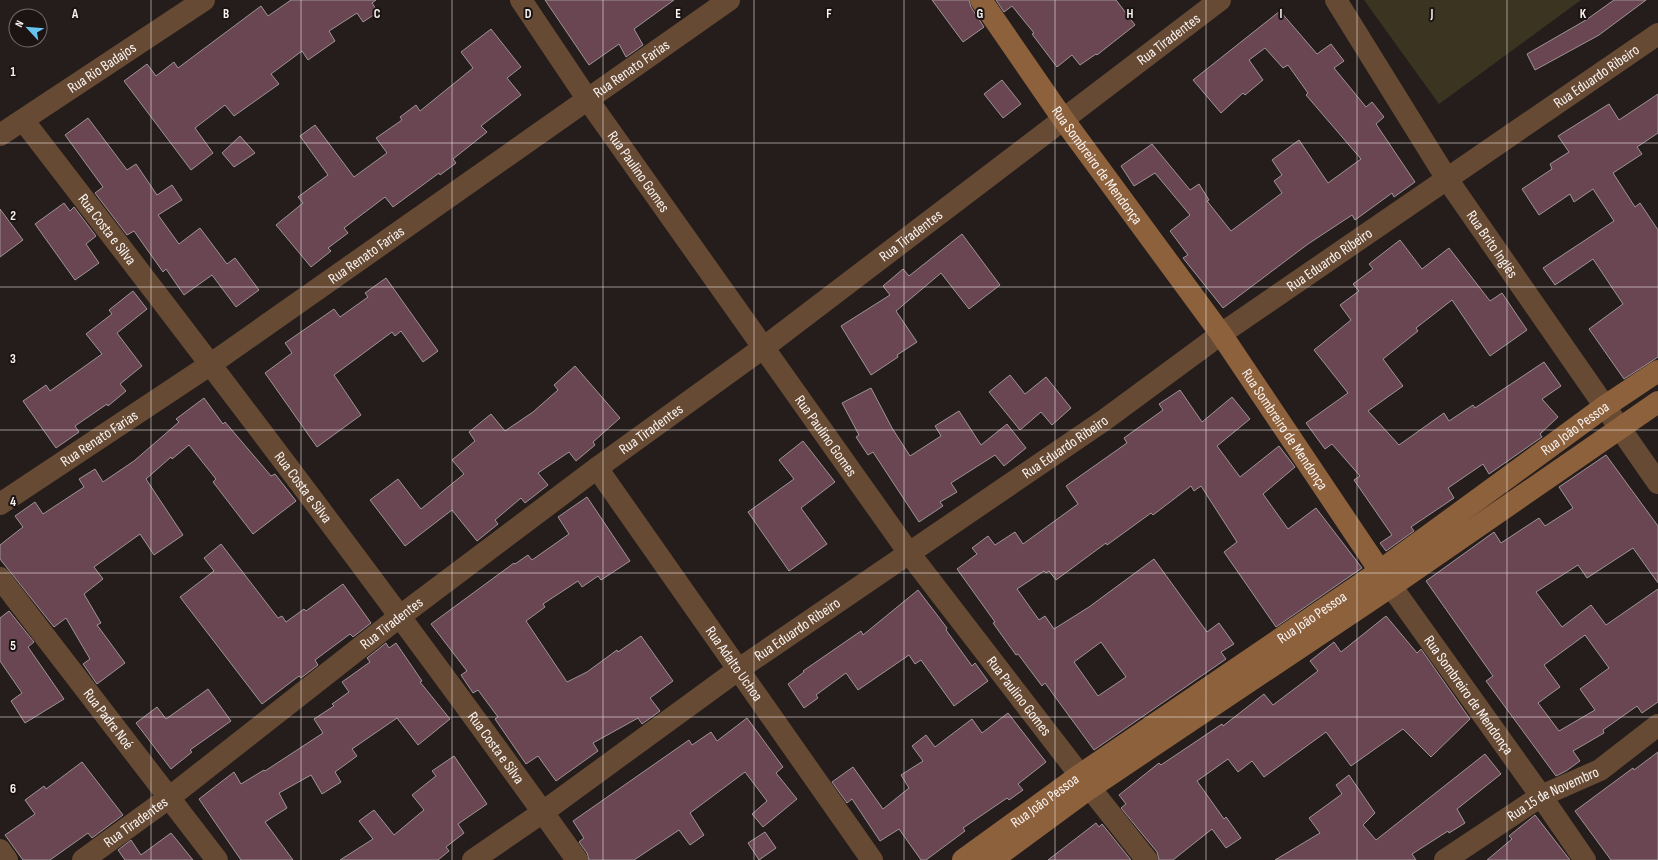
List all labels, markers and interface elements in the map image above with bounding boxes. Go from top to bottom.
text: A [71,6,79,22]
text: B [223,6,229,22]
text: C [374,6,381,22]
text: D [525,6,532,22]
text: E [675,6,681,22]
text: F [826,6,832,22]
text: G [977,6,984,22]
text: H [1127,6,1134,22]
text: I [1280,6,1283,22]
text: J [1430,6,1434,22]
text: K [1580,6,1587,22]
north arrow [8,8,48,48]
street label: Rua Tiradentes [1133,9,1204,70]
text: N [12,18,27,29]
street label: Rua Renato Farias [590,36,674,102]
street label: Rua Rio Badajos [64,38,140,98]
street label: Rua Eduardo Ribeiro [1550,41,1643,113]
text: 1 [10,64,16,80]
street label: Rua Sombreiro de Mendonça [1047,103,1146,229]
street label: Rua Paulino Gomes [603,127,674,216]
street label: Rua Costa e Silva [73,190,140,269]
street label: Rua Tiradentes [875,206,947,266]
street label: Rua Brito Inglês [1462,207,1522,282]
text: 2 [10,208,16,224]
street label: Rua Renato Farias [325,222,408,289]
street label: Rua Eduardo Ribeiro [1283,224,1376,296]
text: 3 [10,351,16,367]
street label: Rua Sombreiro de Mendonça [1237,365,1332,494]
street label: Rua Paulino Gomes [790,392,861,481]
street label: Rua João Pessoa [1537,397,1613,460]
street label: Rua Tiradentes [615,400,687,459]
street label: Rua Renato Farias [57,406,142,471]
street label: Rua Eduardo Ribeiro [1019,411,1112,483]
street label: Rua Costa e Silva [270,448,336,527]
text: 4 [10,494,16,510]
street label: Rua João Pessoa [1274,587,1351,648]
street label: Rua Tiradentes [356,593,427,654]
street label: Rua Eduardo Ribeiro [751,594,844,666]
street label: Rua Adalto Uchoa [701,623,767,705]
street label: Rua Sombreiro de Mendonça [1419,632,1518,759]
text: 5 [10,638,16,654]
street label: Rua Paulino Gomes [982,653,1055,740]
street label: Rua Padre Noé [79,685,138,754]
street label: Rua Costa e Silva [463,708,528,788]
street label: Rua 15 de Novembro [1503,763,1602,826]
street label: Rua João Pessoa [1007,770,1083,832]
text: 6 [10,781,16,797]
street label: Rua Tiradentes [100,793,172,852]

